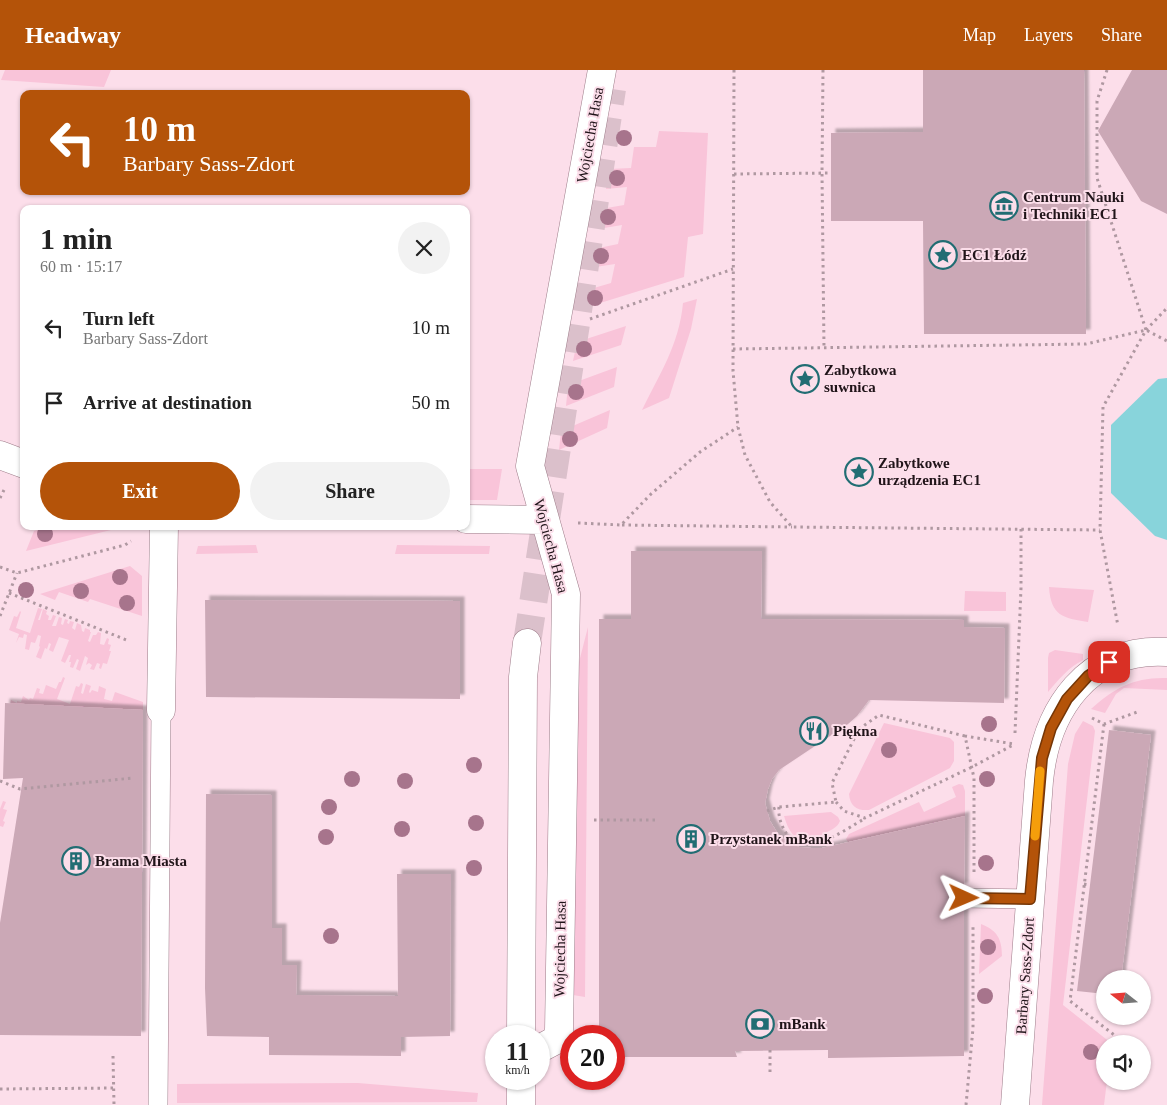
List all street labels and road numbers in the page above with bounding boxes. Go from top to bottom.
street label: Wojciecha Hasa [574,86,606,184]
street label: Wojciecha Hasa [531,497,571,595]
street label: Wojciecha Hasa [551,900,569,997]
street label: Barbary Sass-Zdort [1013,916,1037,1035]

